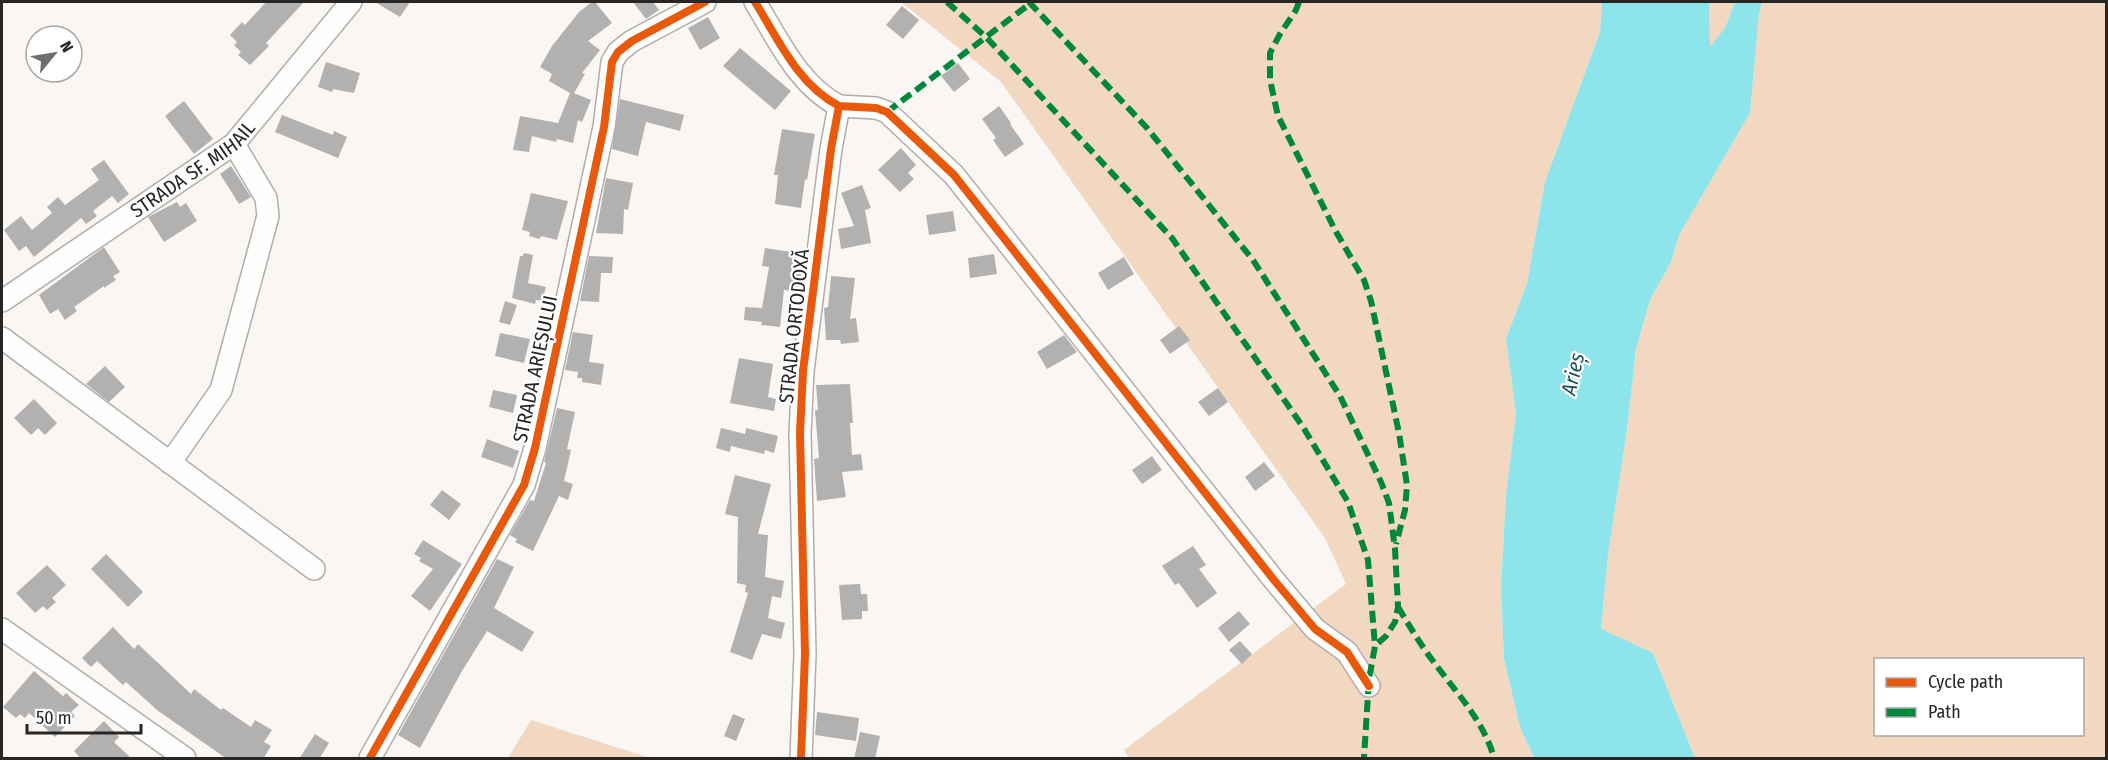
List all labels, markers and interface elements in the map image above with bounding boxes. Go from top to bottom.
north arrow [24,24,84,84]
text: N [56,38,77,56]
street label: STRADA SF. MIHAIL [126,116,260,223]
street label: STRADA ORTODOXĂ [774,247,814,404]
street label: STRADA ARIEȘULUI [508,293,563,445]
water label: Arieș [1555,350,1590,399]
legend [1874,658,2084,736]
text: Cycle path [1928,671,2003,693]
scale bar [27,697,141,735]
text: Path [1928,701,1961,723]
text: 50 m [36,707,72,729]

